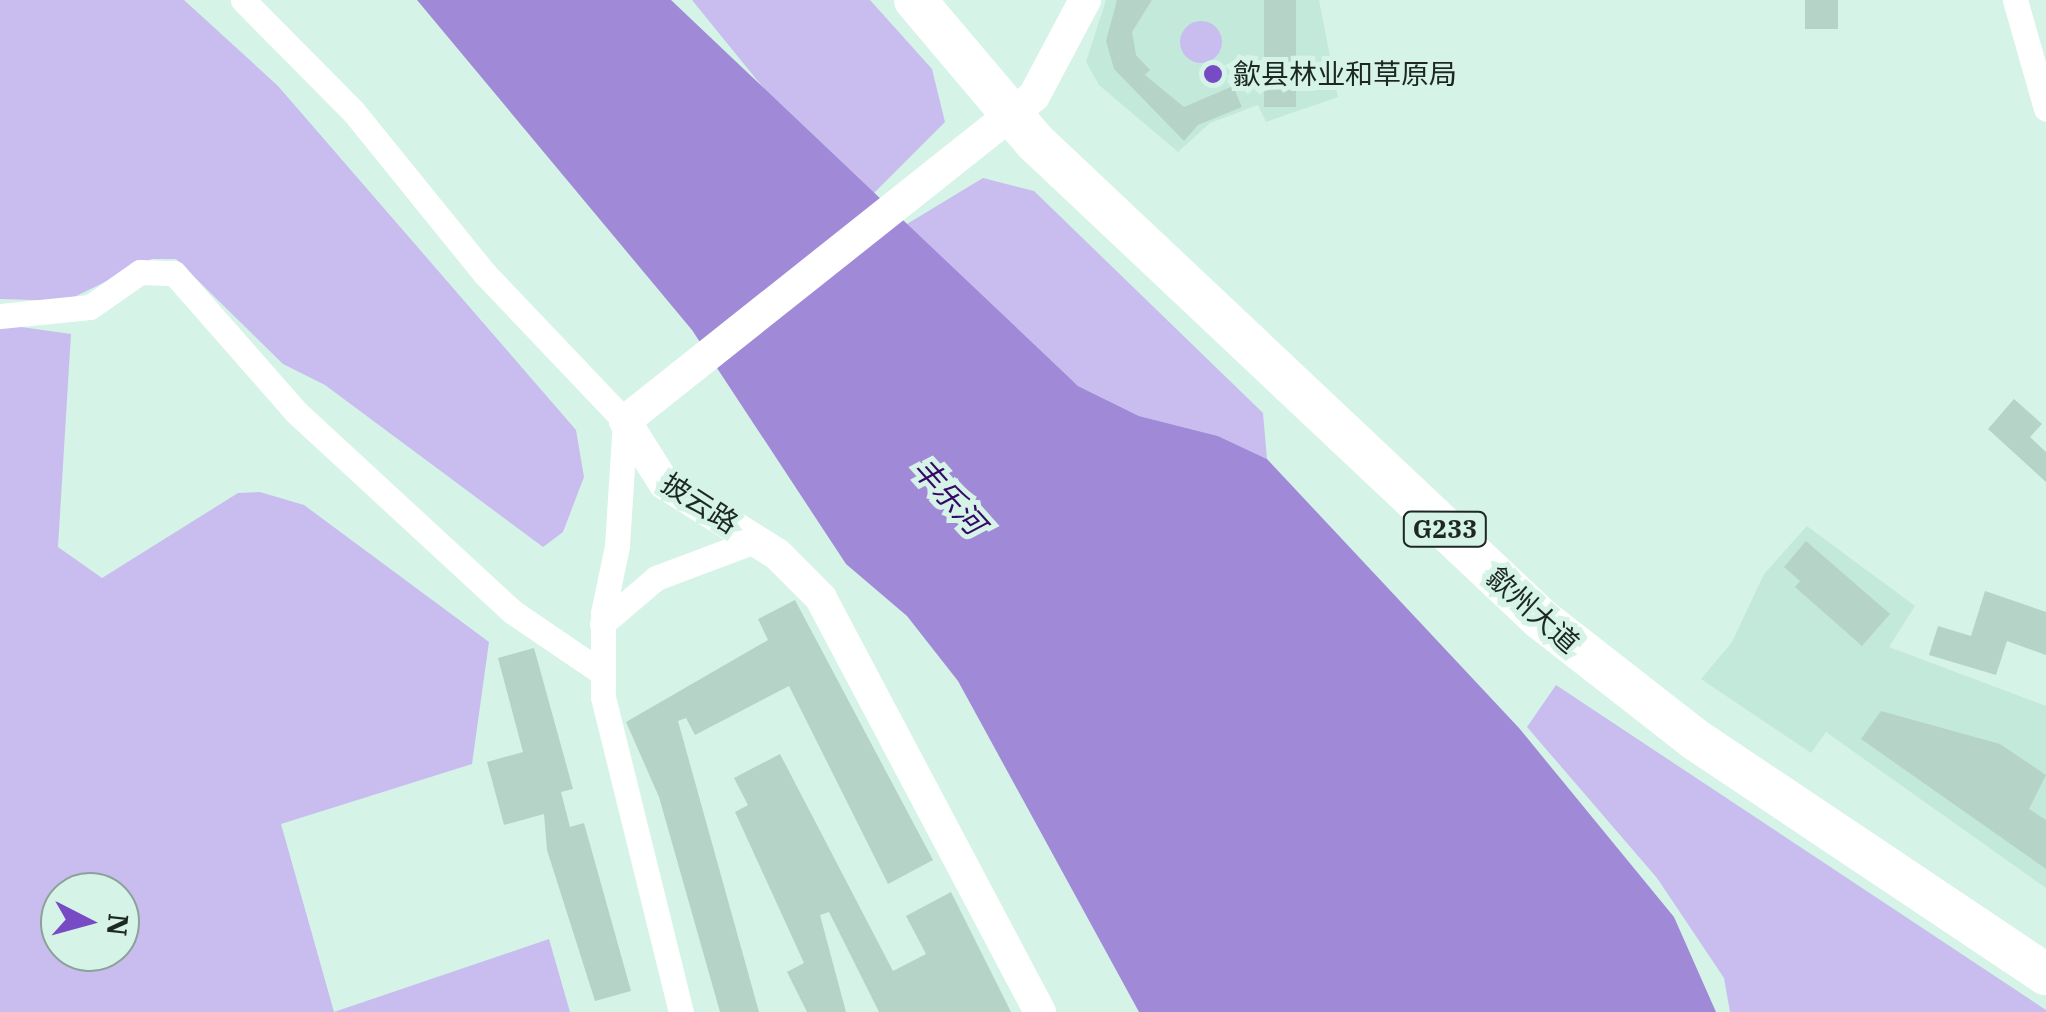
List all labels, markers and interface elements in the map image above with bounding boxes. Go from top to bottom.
place label: 歙县林业和草原局 [1233,57,1457,91]
marker: 歙县林业和草原局 [1202,63,1224,85]
water label: 丰乐河 [906,451,992,541]
street label: 披云路 [656,466,744,540]
road number: G233 [1402,509,1488,549]
street label: 歙州大道 [1480,560,1586,660]
north arrow [40,872,140,972]
text: N [99,912,138,938]

